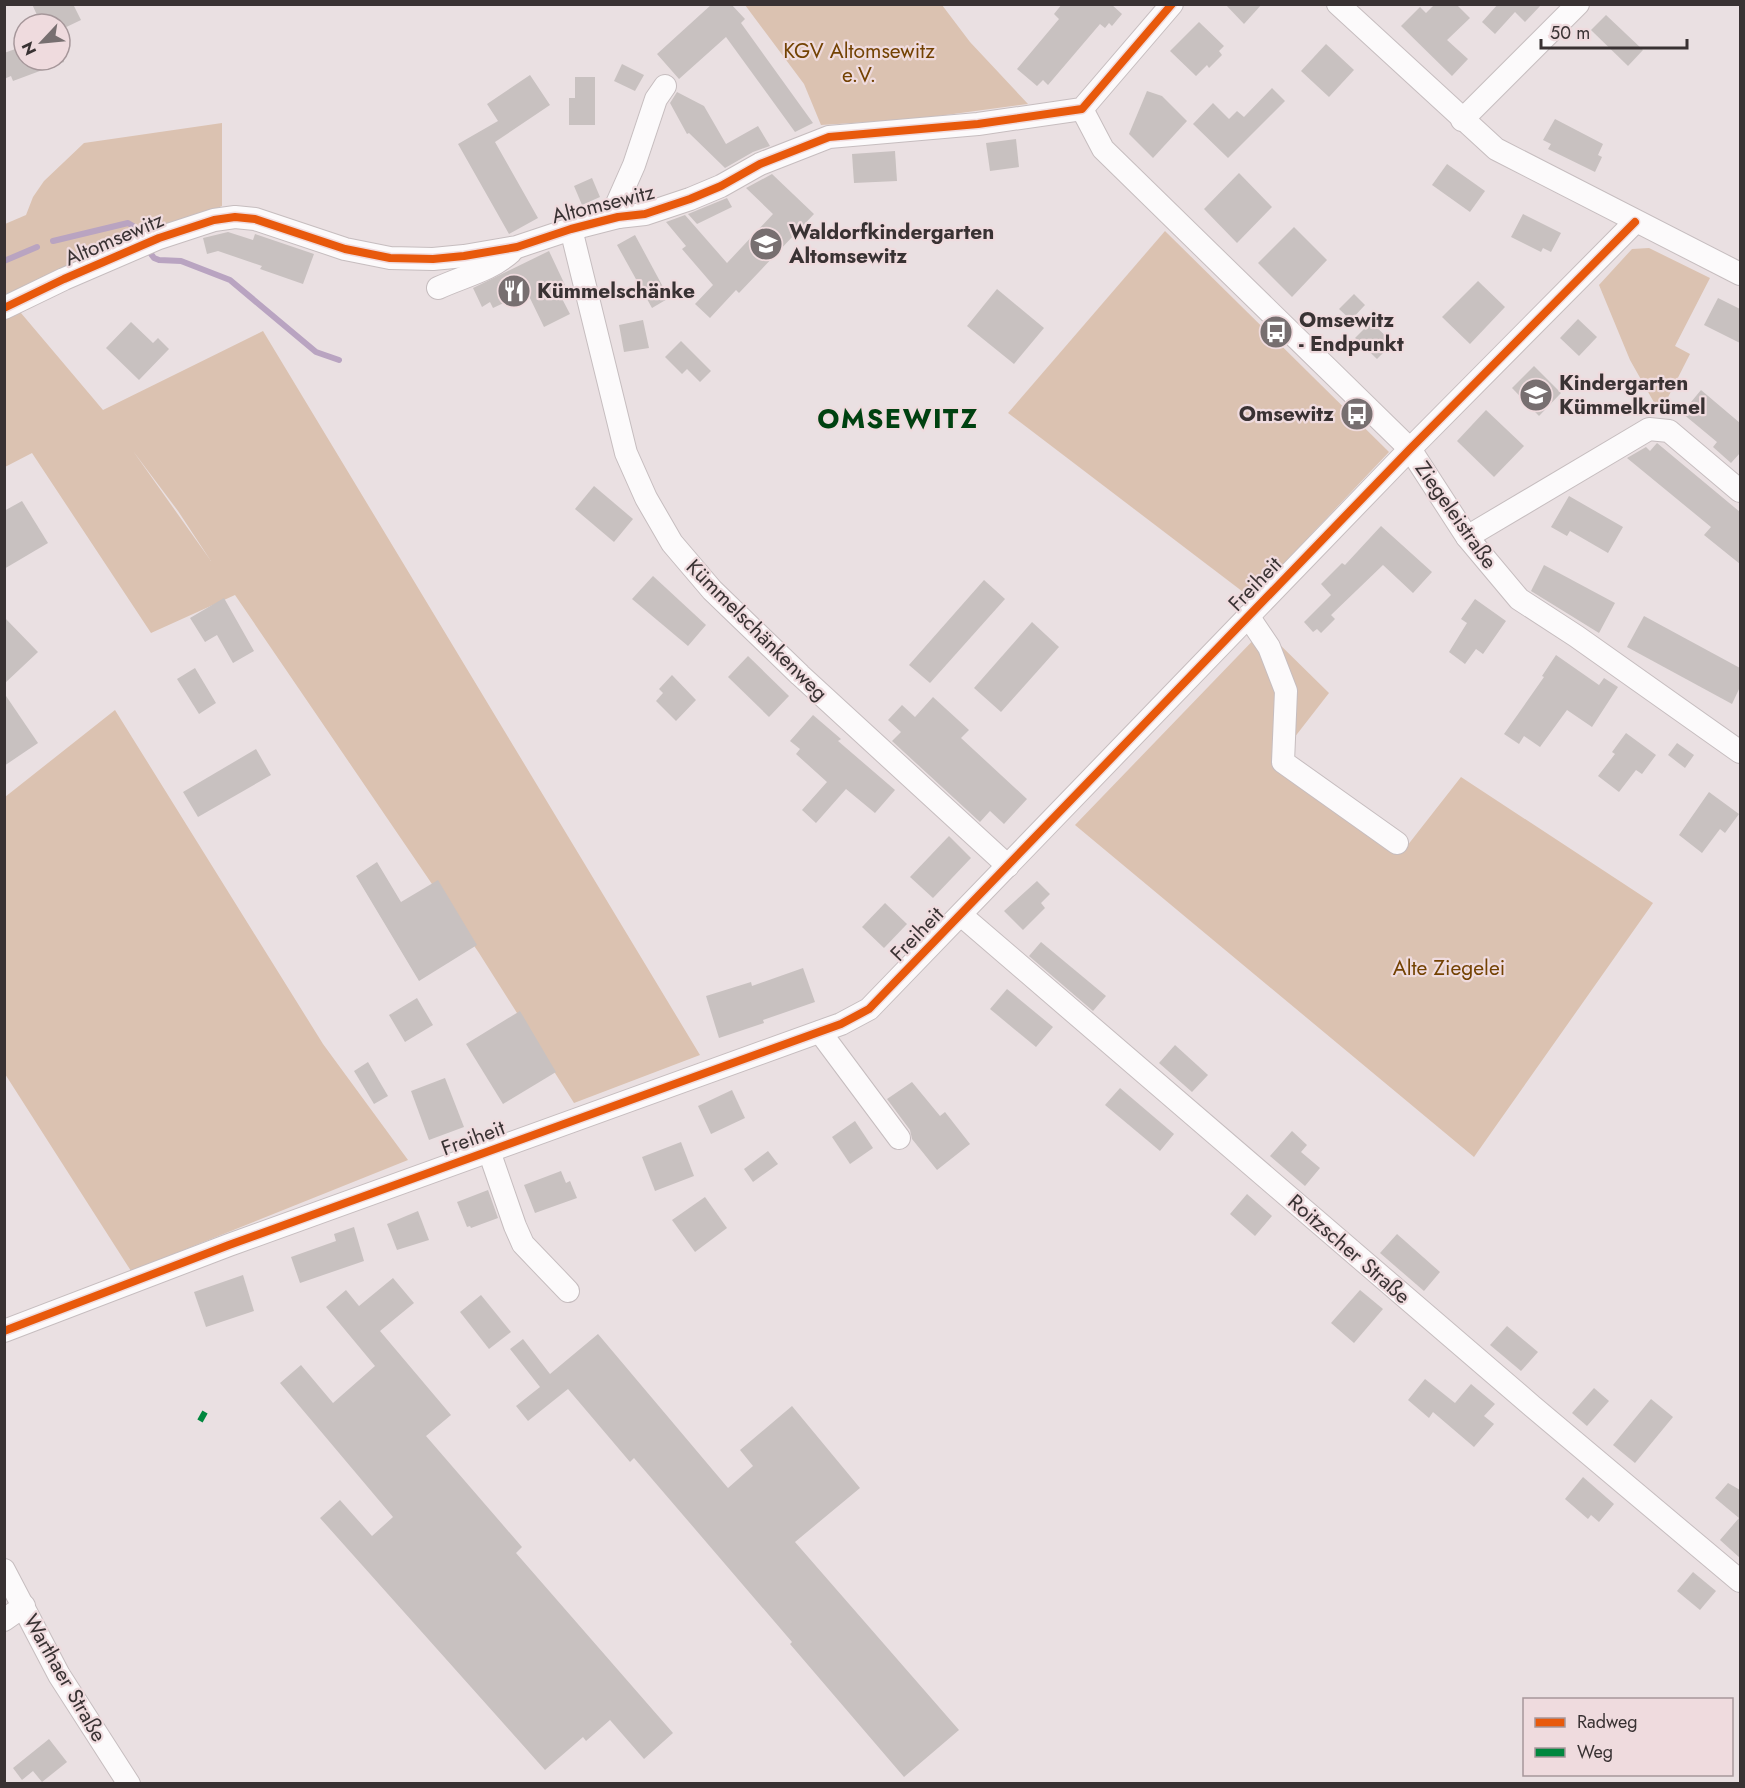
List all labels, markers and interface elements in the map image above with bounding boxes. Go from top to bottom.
north arrow [12,12,72,72]
scale bar [1541,12,1686,50]
text: 50 m [1550,20,1590,46]
park label: KGV Altomsewitz e.V. [783,36,935,90]
text: N [16,38,42,59]
street label: Altomsewitz [548,177,658,231]
street label: Altomsewitz [60,205,168,273]
place label: Waldorfkindergarten Altomsewitz [788,217,994,271]
school or university icon: Waldorfkindergarten Altomsewitz [748,226,784,262]
restaurant icon: Kümmelschänke [496,273,532,309]
place label: Kümmelschänke [537,276,695,306]
place label: Omsewitz - Endpunkt [1299,305,1404,359]
bus stop icon: Omsewitz - Endpunkt [1258,314,1294,350]
place label: Kindergarten Kümmelkrümel [1559,368,1706,422]
school or university icon: Kindergarten Kümmelkrümel [1518,377,1554,413]
bus stop icon: Omsewitz [1339,396,1375,432]
district label: OMSEWITZ [817,399,979,438]
place label: Omsewitz [1239,399,1334,429]
street label: Ziegeleistraße [1408,455,1504,575]
street label: Freiheit [1221,550,1289,618]
street label: Kümmelschänkenweg [679,552,835,708]
street label: Freiheit [883,900,951,968]
park label: Alte Ziegelei [1393,953,1505,983]
street label: Freiheit [437,1113,509,1163]
street label: Roitzscher Straße [1281,1187,1417,1311]
street label: Warthaer Straße [16,1609,114,1748]
legend [1523,1698,1733,1776]
text: Radweg [1577,1709,1638,1735]
text: Weg [1577,1739,1613,1765]

